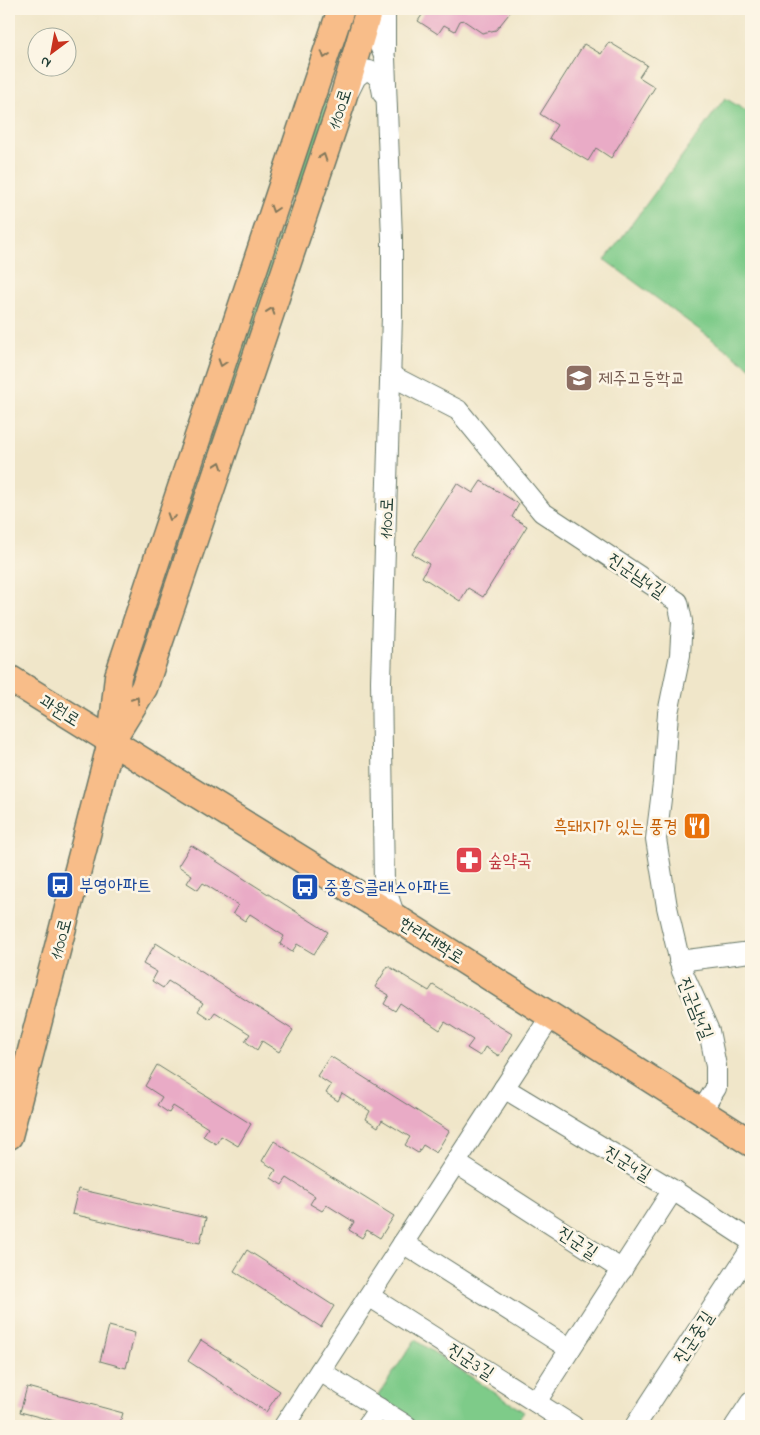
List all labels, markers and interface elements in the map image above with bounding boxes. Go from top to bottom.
north arrow [28,28,78,78]
text: N [36,50,55,73]
one-way arrow [321,50,331,59]
street label: 1100로 [322,86,360,133]
one-way arrow [318,153,328,162]
one-way arrow [270,204,280,213]
one-way arrow [266,307,276,316]
one-way arrow [218,359,228,367]
school or university icon: 제주고등학교 [564,363,594,393]
place label: 제주고등학교 [598,367,685,393]
one-way arrow [213,461,223,470]
street label: 1100로 [374,497,402,539]
one-way arrow [167,513,177,521]
street label: 진군남4길 [602,548,671,606]
street label: 과원로 [34,689,84,734]
one-way arrow [130,697,140,706]
restaurant icon: 흑돼지가 있는 풍경 [682,811,712,841]
place label: 흑돼지가 있는 풍경 [553,815,678,841]
pharmacy icon: 숲약국 [454,845,484,875]
place label: 숲약국 [488,849,531,875]
bus stop icon: 부영아파트 [45,870,75,900]
bus stop icon: 중흥S클래스아파트 [290,872,320,902]
place label: 부영아파트 [79,874,151,900]
place label: 중흥S클래스아파트 [324,876,451,902]
street label: 한라대학로 [393,911,469,972]
street label: 1100로 [44,916,80,963]
street label: 진군남4길 [670,974,719,1044]
street label: 진군4길 [598,1140,656,1189]
street label: 진군길 [552,1221,603,1267]
street label: 진군중길 [668,1306,722,1369]
street label: 진군3길 [441,1338,499,1388]

